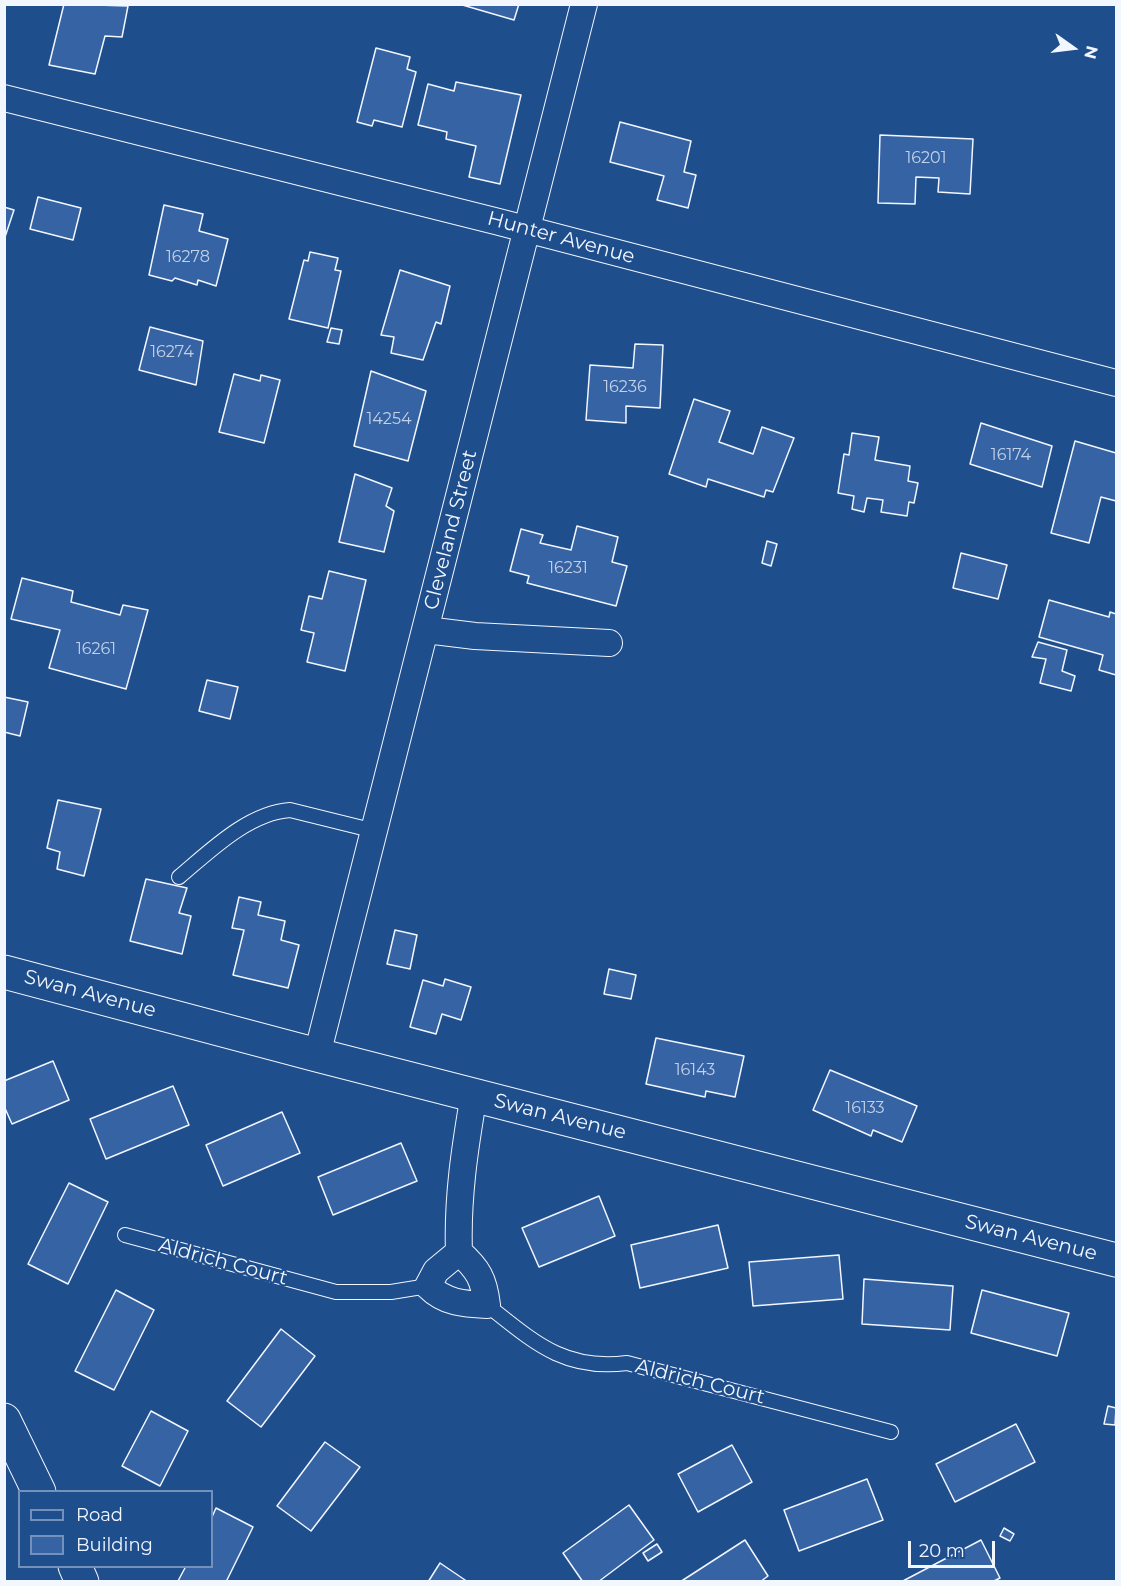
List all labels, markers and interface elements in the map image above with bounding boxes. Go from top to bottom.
north arrow [1043,18,1103,78]
text: N [1080,44,1102,61]
house number: 16201 [906,148,946,168]
street label: Hunter Avenue [485,207,637,269]
house number: 16278 [166,247,210,267]
house number: 16274 [150,342,194,362]
house number: 16236 [603,377,647,397]
house number: 14254 [366,409,412,429]
house number: 16174 [991,445,1031,465]
street label: Cleveland Street [420,448,482,612]
house number: 16231 [548,558,588,578]
house number: 16261 [76,639,116,659]
street label: Swan Avenue [22,965,158,1023]
house number: 16143 [675,1060,715,1080]
street label: Swan Avenue [491,1089,629,1145]
house number: 16133 [845,1098,885,1118]
street label: Swan Avenue [962,1210,1100,1266]
street label: Aldrich Court [156,1233,290,1291]
street label: Aldrich Court [633,1354,767,1410]
legend [18,1490,213,1568]
text: Road [76,1504,123,1526]
scale bar [911,1529,998,1567]
text: Building [76,1534,153,1556]
text: 20 m [919,1540,965,1562]

